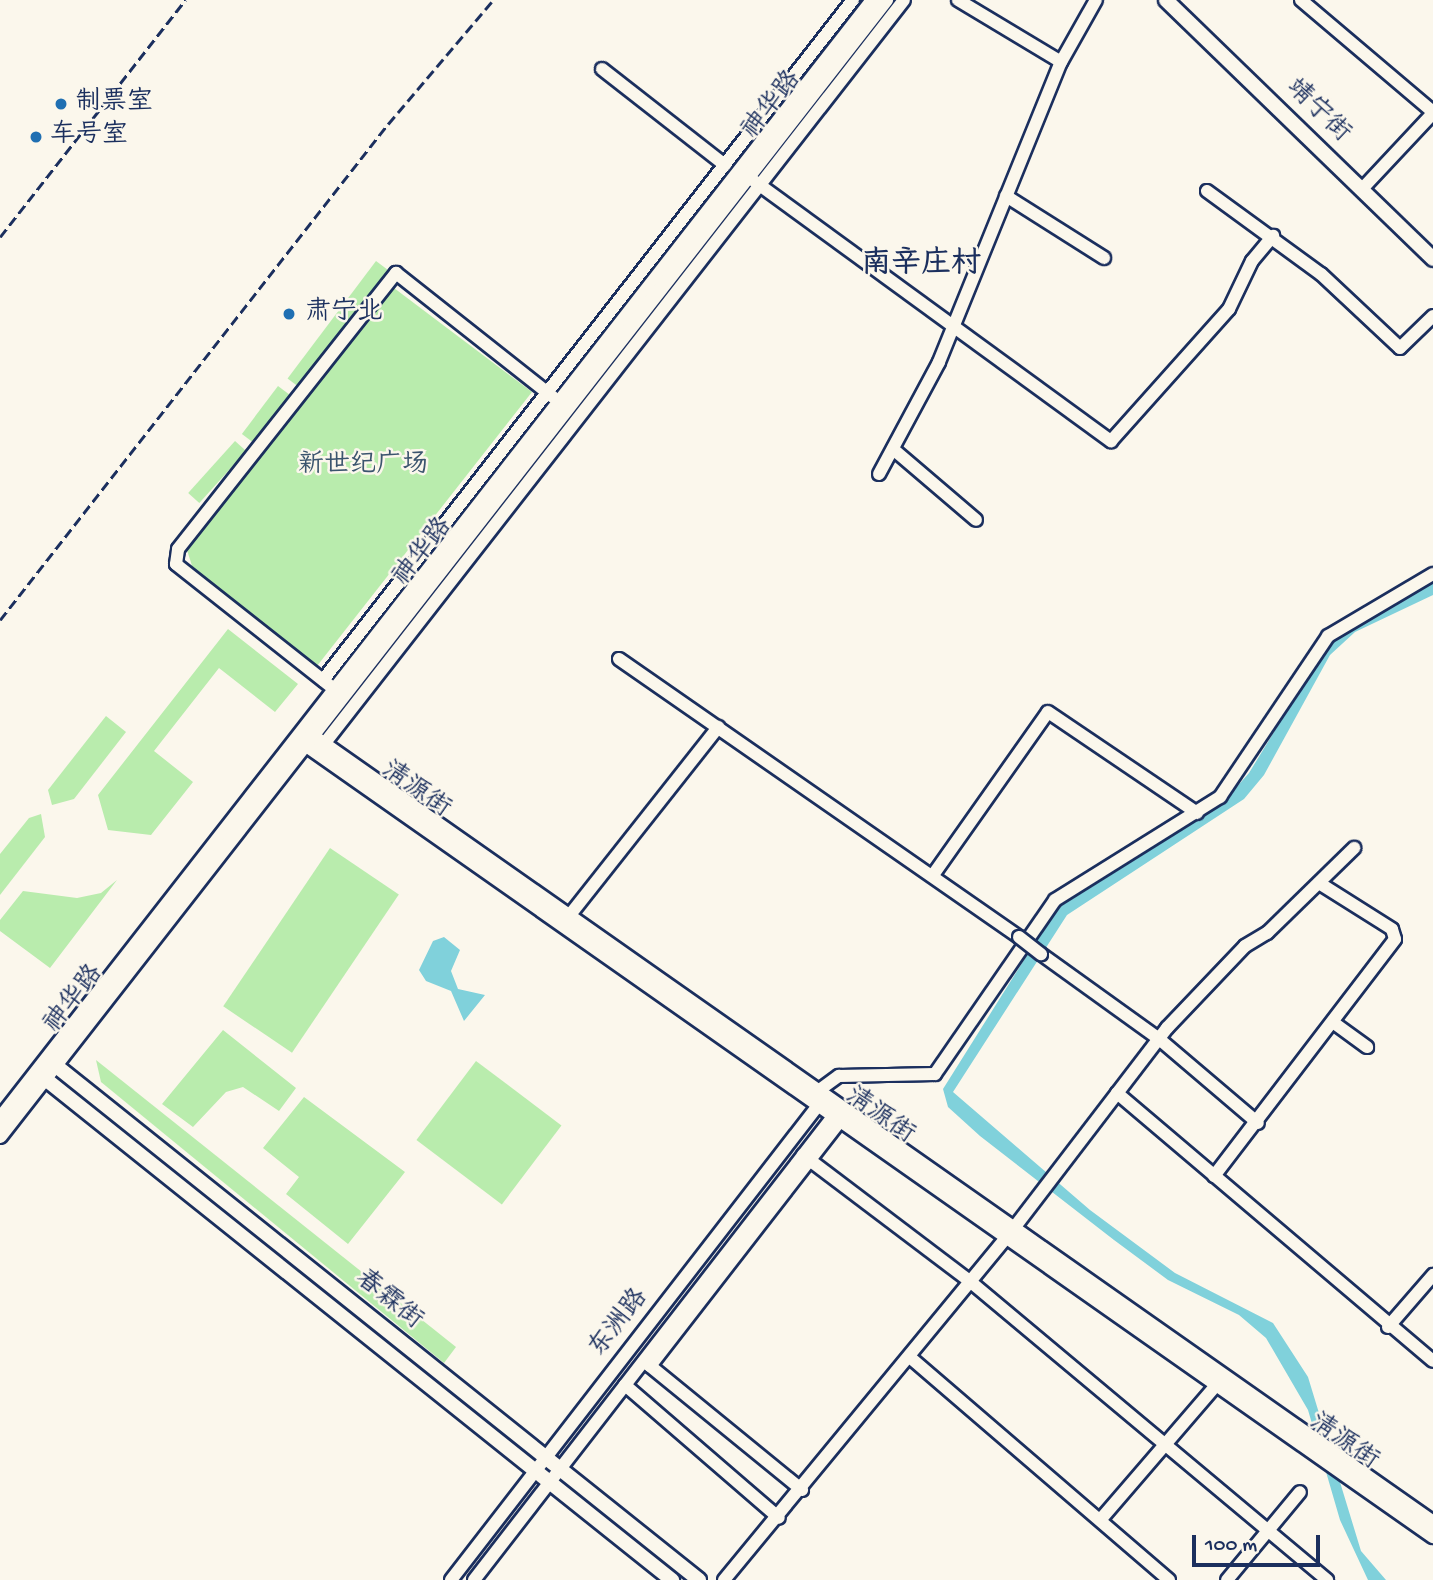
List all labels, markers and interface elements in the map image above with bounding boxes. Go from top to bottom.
street label: 神华路 [737,66,809,146]
street label: 靖宁街 [1278,74,1356,150]
place label: 制票室 [75,88,153,120]
marker: 制票室 [53,96,69,112]
place label: 车号室 [50,121,128,153]
marker: 车号室 [28,129,44,145]
district label: 南辛庄村 [861,248,981,284]
place label: 肃宁北 [305,298,383,330]
marker: 肃宁北 [279,304,299,324]
park label: 新世纪广场 [298,451,428,483]
street label: 神华路 [388,513,460,593]
street label: 清源街 [374,756,456,826]
street label: 神华路 [39,960,111,1040]
street label: 清源街 [838,1082,920,1152]
street label: 春霖街 [348,1264,428,1338]
street label: 东洲路 [584,1284,656,1364]
street label: 清源街 [1302,1408,1384,1478]
scale bar [1195,1520,1323,1564]
text: 100 m [1205,1534,1257,1559]

